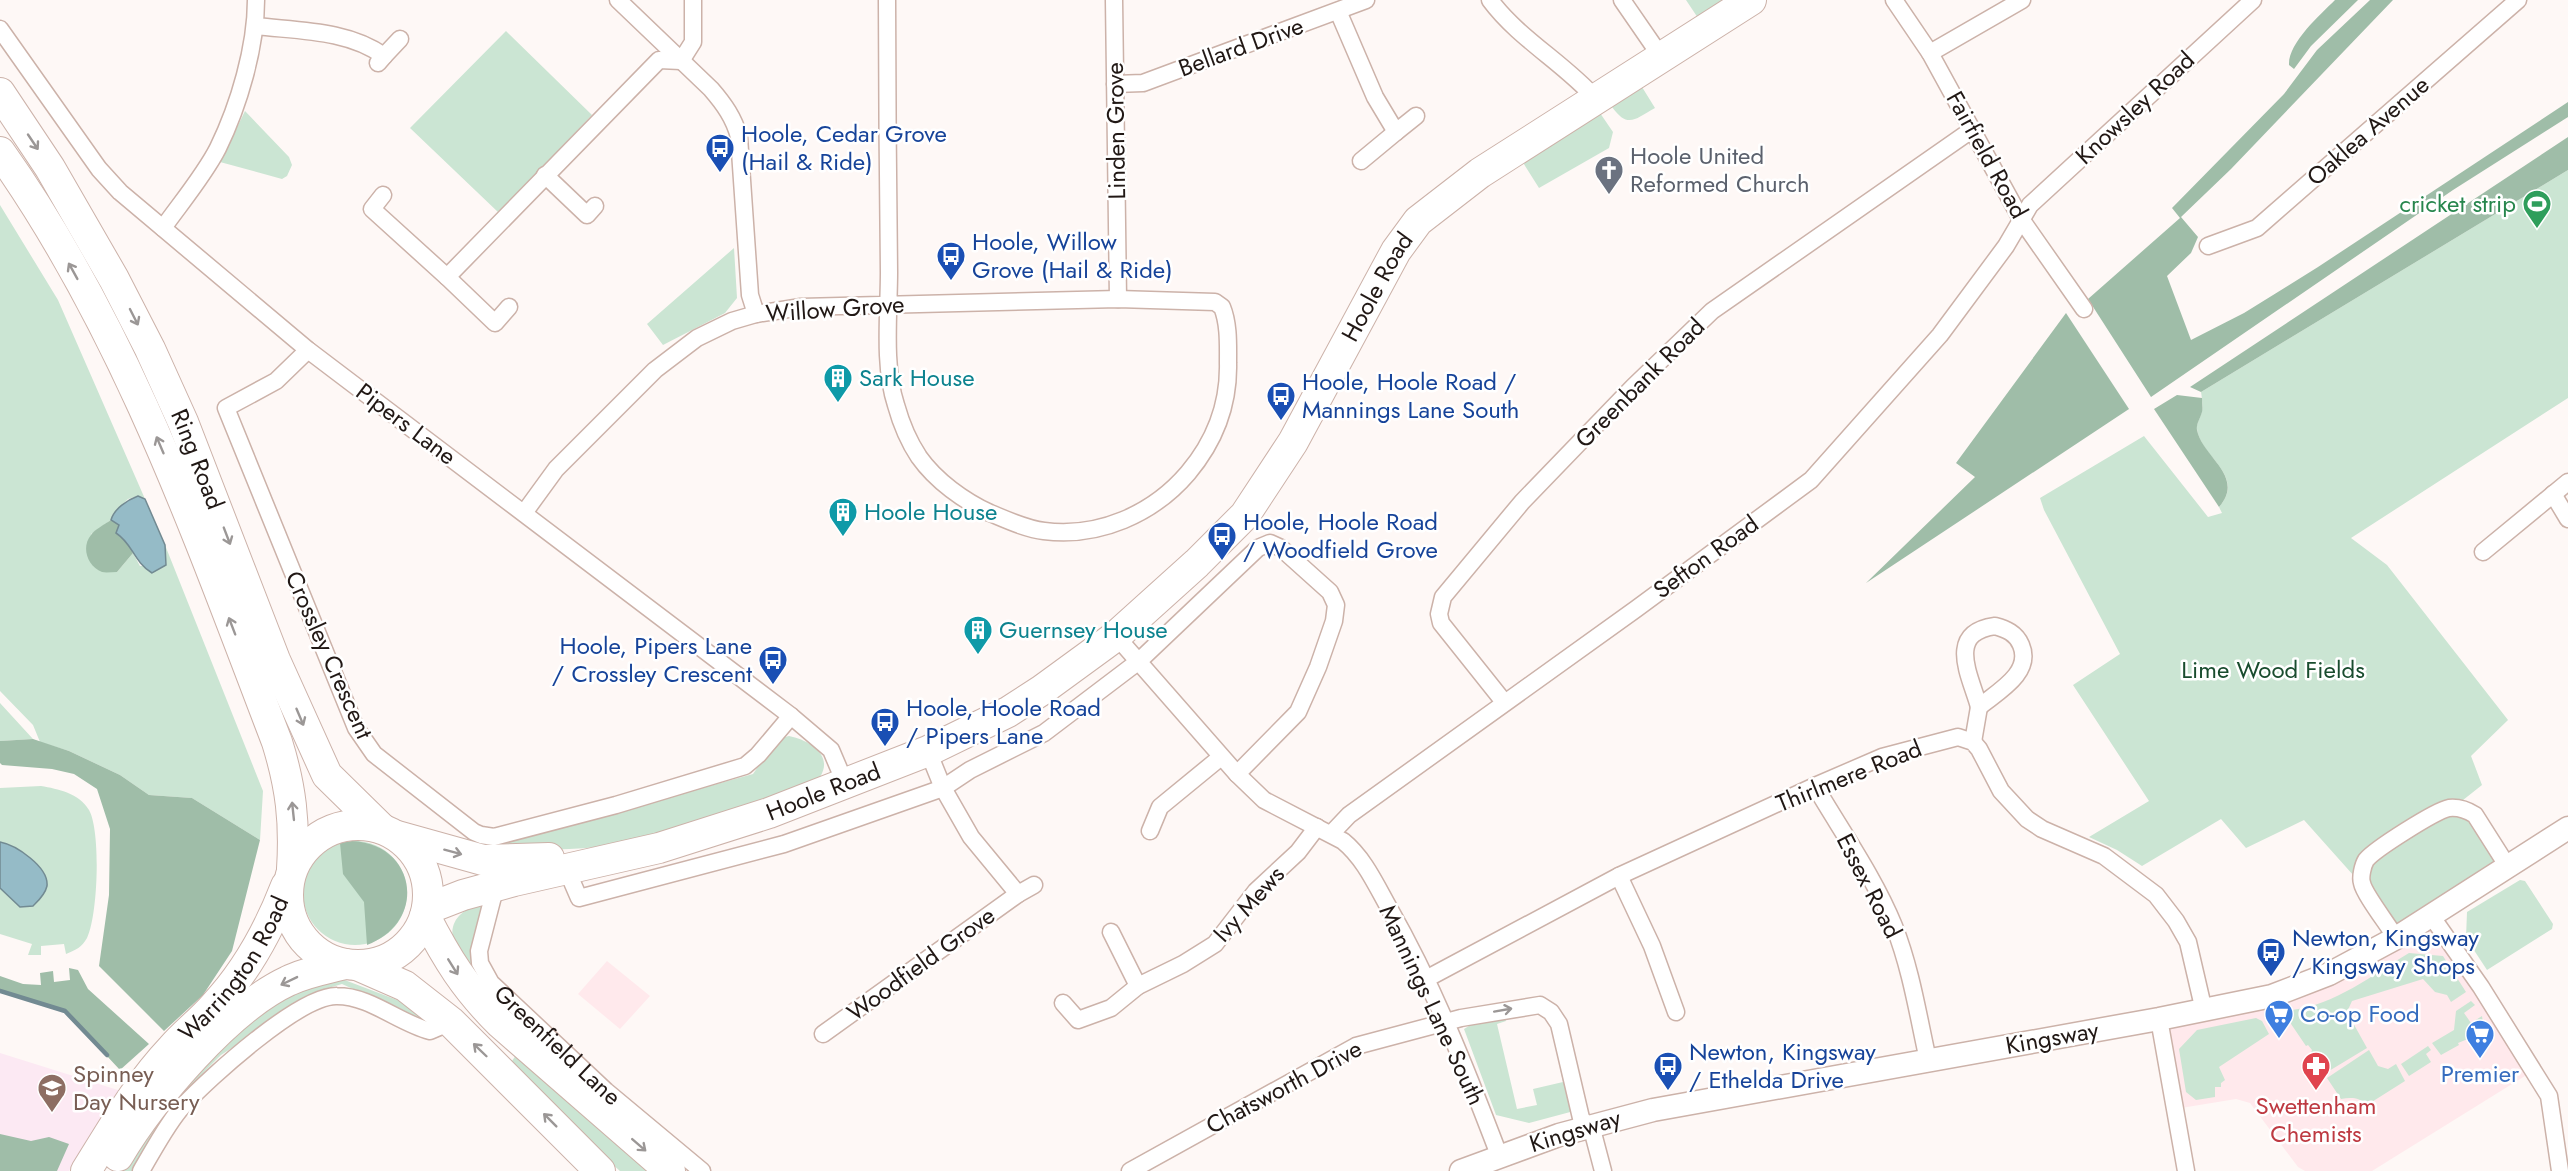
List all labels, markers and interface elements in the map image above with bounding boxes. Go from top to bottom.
street label: Bellard Drive [1173,8,1308,85]
street label: Knowsley Road [2067,43,2202,172]
street label: Linden Grove [1097,62,1134,200]
street label: Oaklea Avenue [2299,67,2437,194]
street label: Fairfield Road [1938,85,2037,225]
place label: Hoole, Cedar Grove (Hail & Ride) [741,116,947,179]
bus stop icon: Hoole, Cedar Grove (Hail & Ride) [704,132,736,174]
one-way arrow [27,133,39,150]
place label: Hoole United Reformed Church [1630,138,1810,201]
church icon: Hoole United Reformed Church [1593,154,1625,196]
place label: cricket strip [2399,186,2516,221]
sports icon: cricket strip [2521,188,2553,230]
place label: Hoole, Willow Grove (Hail & Ride) [972,224,1173,287]
street label: Hoole Road [1332,225,1421,348]
bus stop icon: Hoole, Willow Grove (Hail & Ride) [935,240,967,282]
one-way arrow [67,262,78,280]
street label: Willow Grove [764,286,906,331]
one-way arrow [129,308,140,326]
street label: Greenbank Road [1567,310,1713,456]
place label: Sark House [859,360,975,395]
building icon: Sark House [822,362,854,404]
place label: Hoole, Hoole Road / Mannings Lane South [1302,364,1519,427]
street label: Pipers Lane [349,374,464,473]
bus stop icon: Hoole, Hoole Road / Mannings Lane South [1265,380,1297,422]
street label: Ring Road [162,403,233,514]
one-way arrow [154,436,165,455]
place label: Hoole House [864,494,997,529]
building icon: Hoole House [827,496,859,538]
place label: Hoole, Hoole Road / Woodfield Grove [1243,504,1438,567]
street label: Sefton Road [1646,506,1766,607]
bus stop icon: Hoole, Hoole Road / Woodfield Grove [1206,520,1238,562]
one-way arrow [223,526,234,544]
street label: Crossley Crescent [277,565,382,745]
place label: Guernsey House [999,612,1168,647]
building icon: Guernsey House [962,614,994,656]
one-way arrow [226,617,237,636]
place label: Hoole, Pipers Lane / Crossley Crescent [552,628,752,691]
bus stop icon: Hoole, Pipers Lane / Crossley Crescent [757,644,789,686]
park label: Lime Wood Fields [2181,652,2365,687]
place label: Hoole, Hoole Road / Pipers Lane [906,690,1101,753]
bus stop icon: Hoole, Hoole Road / Pipers Lane [869,706,901,748]
one-way arrow [294,707,306,725]
street label: Thirlmere Road [1771,730,1927,821]
street label: Hoole Road [761,753,886,829]
one-way arrow [287,801,298,821]
street label: Essex Road [1828,827,1911,944]
one-way arrow [443,847,462,858]
street label: Ivy Mews [1205,858,1293,950]
street label: Warrington Road [170,890,297,1049]
street label: Woodfield Grove [839,898,1002,1029]
street label: Mannings Lane South [1371,899,1494,1111]
place label: Newton, Kingsway / Kingsway Shops [2292,920,2479,983]
bus stop icon: Newton, Kingsway / Kingsway Shops [2255,936,2287,978]
one-way arrow [446,959,459,976]
one-way arrow [281,975,299,987]
street label: Greenfield Lane [486,976,629,1114]
place label: Co-op Food [2300,996,2420,1031]
supermarket icon: Co-op Food [2263,998,2295,1040]
one-way arrow [1493,1005,1512,1016]
street label: Kingsway [2003,1012,2102,1063]
supermarket icon: Premier [2464,1018,2496,1060]
street label: Chatsworth Drive [1200,1031,1368,1142]
place label: Newton, Kingsway / Ethelda Drive [1689,1034,1876,1097]
one-way arrow [472,1043,487,1058]
bus stop icon: Newton, Kingsway / Ethelda Drive [1652,1050,1684,1092]
pharmacy icon: Swettenham Chemists [2300,1050,2332,1092]
place label: Spinney Day Nursery [73,1056,200,1119]
place label: Premier [2441,1056,2520,1091]
school or university icon: Spinney Day Nursery [36,1072,68,1114]
place label: Swettenham Chemists [2256,1088,2376,1151]
street label: Kingsway [1525,1100,1625,1161]
one-way arrow [543,1113,557,1128]
one-way arrow [631,1138,647,1151]

